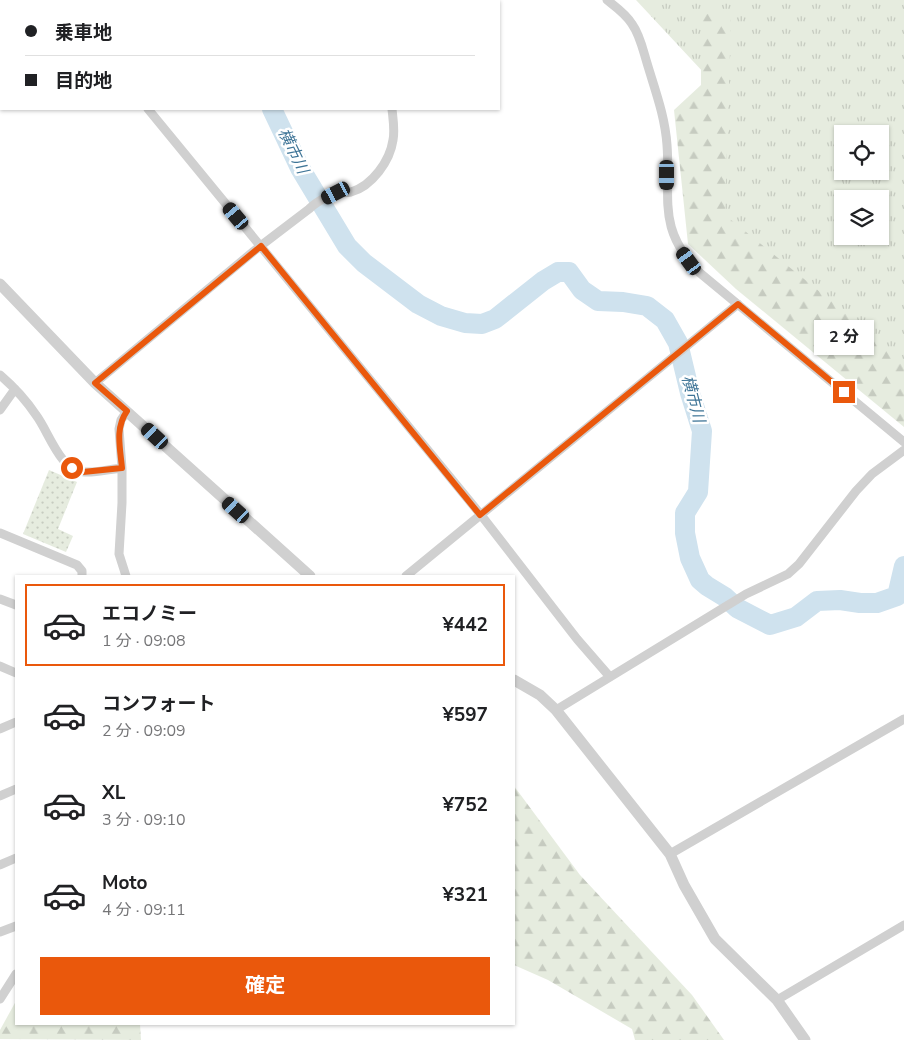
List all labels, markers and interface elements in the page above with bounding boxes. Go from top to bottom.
text: 乗車地 [55,20,112,46]
text: 目的地 [55,68,112,94]
water label: 横市川 [273,125,314,179]
map controls [834,125,889,245]
button: locate [834,125,889,180]
car [659,160,674,190]
car [319,180,352,206]
button: layers [834,190,889,245]
car [220,200,251,232]
car [674,244,703,278]
callout: 2 分 [814,320,874,354]
text: 2 分 [829,326,859,348]
water label: 横市川 [676,373,710,427]
route end [833,381,855,403]
car [138,420,171,452]
route start [61,457,83,479]
car [219,494,252,526]
text: エコノミー [102,601,197,627]
icon: car [42,603,87,648]
text: ¥442 [442,612,488,638]
text: 1 分 · 09:08 [102,630,186,652]
text: コンフォート [102,691,215,717]
icon: car [42,693,87,738]
text: ¥597 [442,702,488,728]
text: 2 分 · 09:09 [102,720,186,742]
text: XL [102,780,125,806]
icon: car [42,783,87,828]
text: ¥752 [442,792,488,818]
text: 3 分 · 09:10 [102,809,186,831]
text: Moto [102,870,148,896]
icon: car [42,873,87,918]
text: ¥321 [442,882,488,908]
text: 4 分 · 09:11 [102,899,186,921]
button: 確定 [40,957,490,1015]

